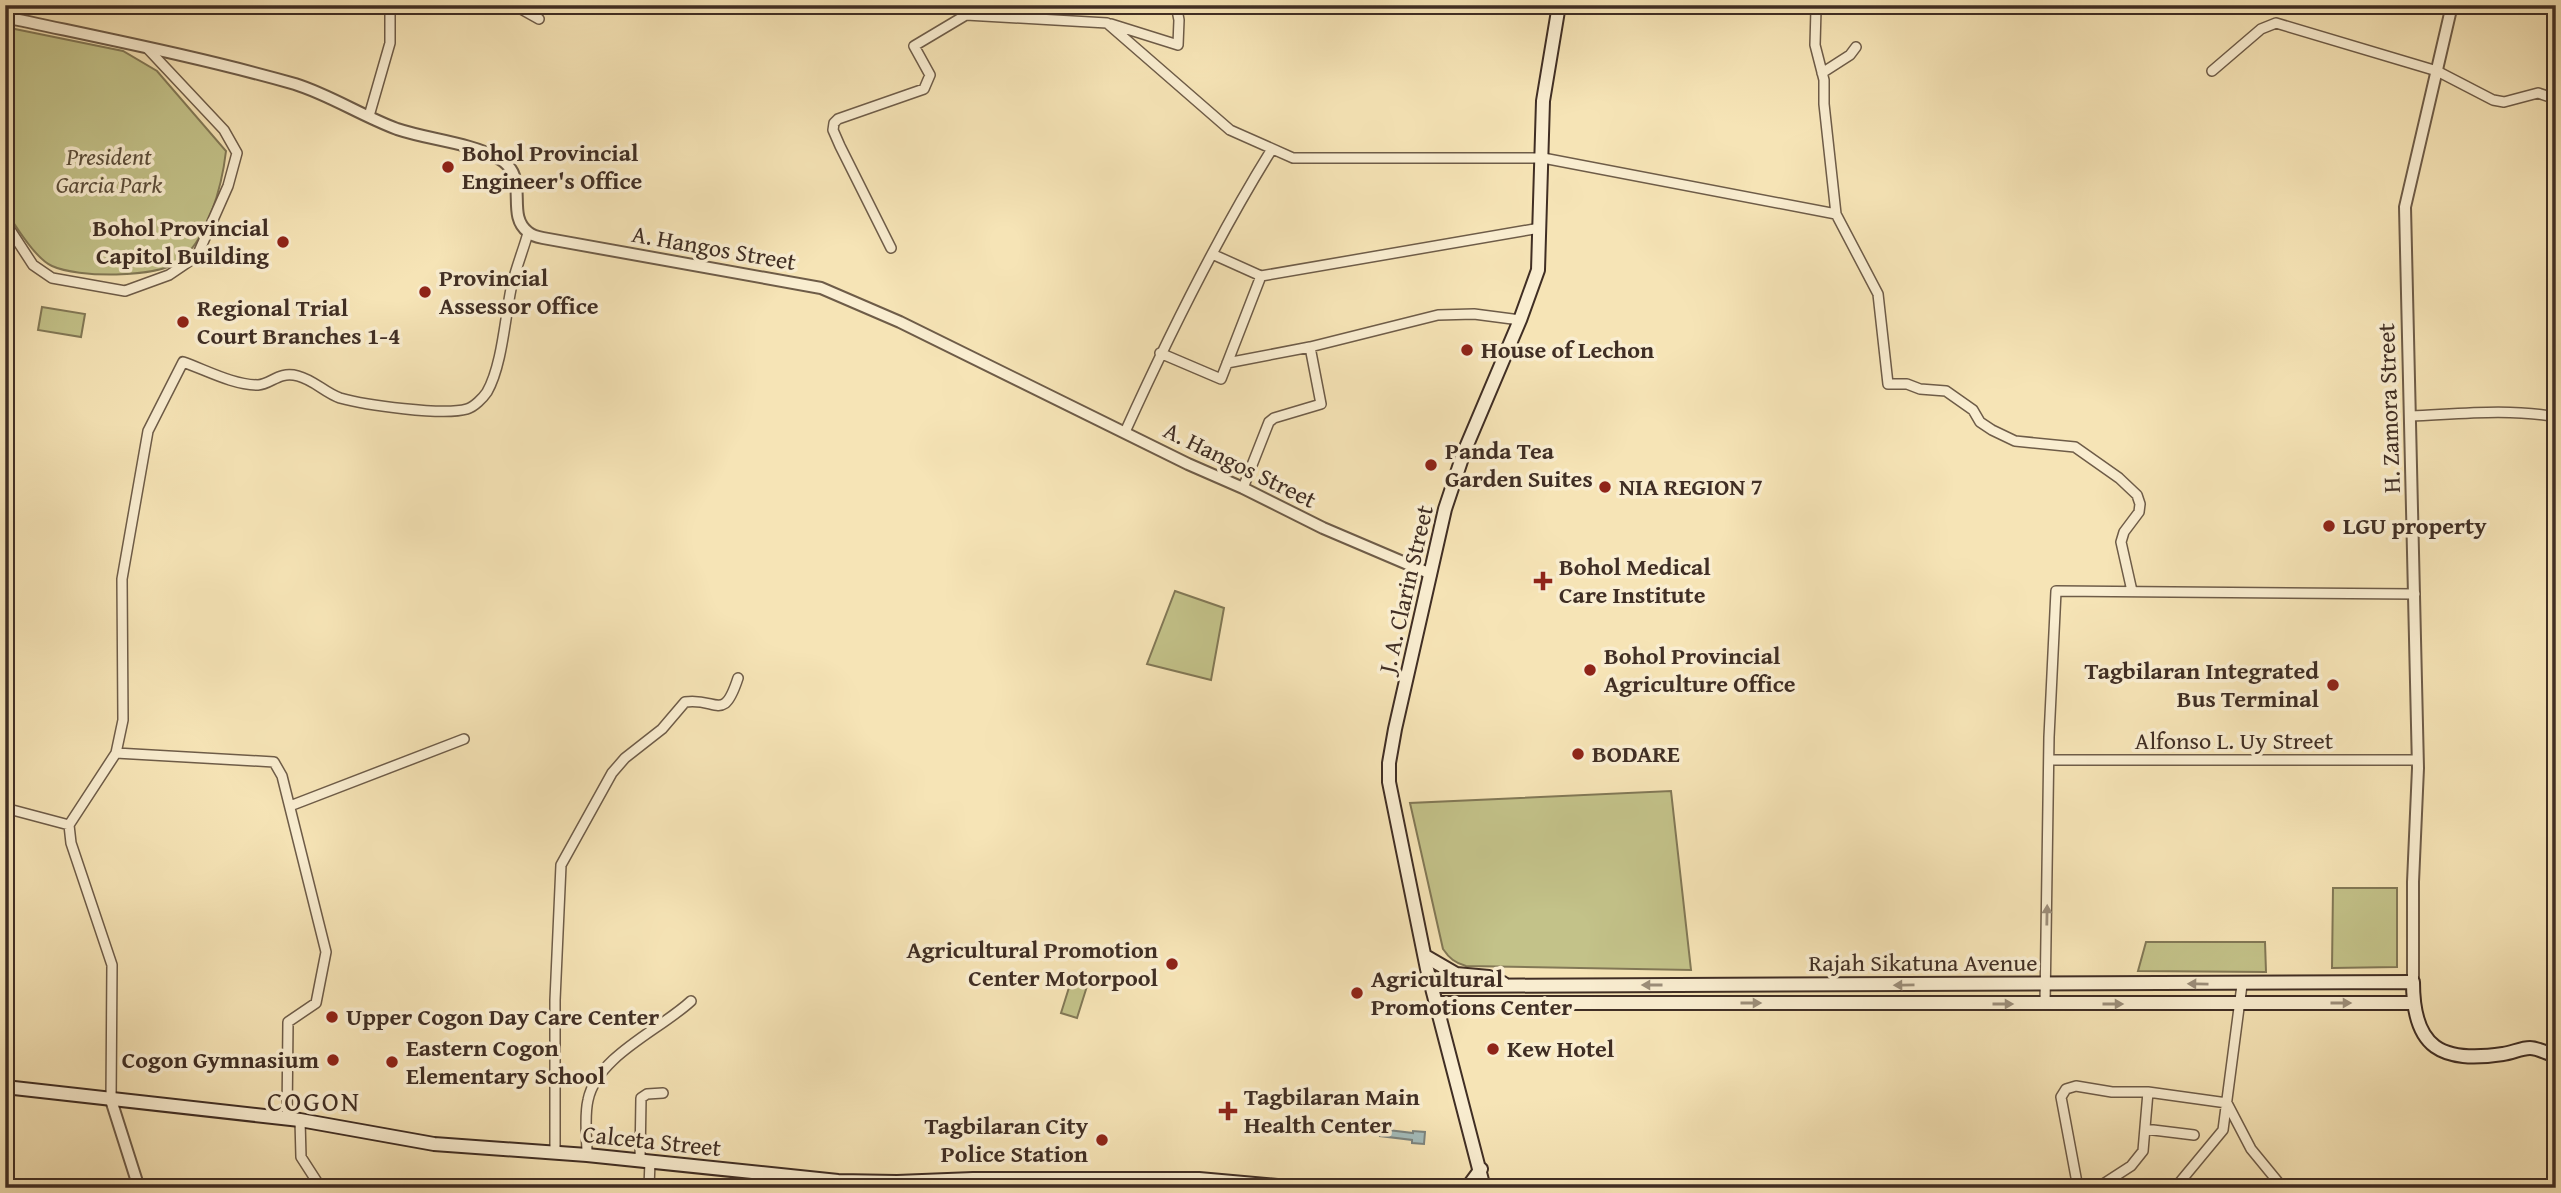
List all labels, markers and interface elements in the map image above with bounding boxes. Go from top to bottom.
place label: Bohol Provincial Engineer's Office [462,135,643,198]
park label: President Garcia Park [56,139,162,202]
marker: Bohol Provincial Engineer's Office [440,159,456,175]
place label: Bohol Provincial Capitol Building [93,210,270,273]
street label: A. Hangos Street [629,216,799,279]
marker: Bohol Provincial Capitol Building [275,234,291,250]
place label: Provincial Assessor Office [439,260,599,323]
marker: Provincial Assessor Office [417,284,433,300]
place label: Regional Trial Court Branches 1-4 [197,290,400,353]
marker: Regional Trial Court Branches 1-4 [175,314,191,330]
street label: H. Zamora Street [2368,322,2409,494]
place label: House of Lechon [1481,332,1654,367]
marker: House of Lechon [1459,342,1475,358]
street label: A. Hangos Street [1158,412,1323,517]
place label: Panda Tea Garden Suites [1445,433,1593,496]
marker: Panda Tea Garden Suites [1423,457,1439,473]
place label: NIA REGION 7 [1619,469,1763,504]
marker: NIA REGION 7 [1597,479,1613,495]
street label: J. A. Clarin Street [1368,501,1442,679]
place label: LGU property [2343,508,2487,543]
marker: LGU property [2321,518,2337,534]
place label: Bohol Medical Care Institute [1559,549,1711,612]
marker: Bohol Medical Care Institute [1533,571,1553,591]
place label: Bohol Provincial Agriculture Office [1604,638,1796,701]
place label: Tagbilaran Integrated Bus Terminal [2084,653,2320,716]
marker: Bohol Provincial Agriculture Office [1582,662,1598,678]
marker: Tagbilaran Integrated Bus Terminal [2325,677,2341,693]
street label: Alfonso L. Uy Street [2135,723,2334,758]
place label: BODARE [1592,736,1680,771]
marker: BODARE [1570,746,1586,762]
one-way arrow [2042,904,2053,926]
place label: Agricultural Promotion Center Motorpool [906,932,1159,995]
street label: Rajah Sikatuna Avenue [1808,945,2038,980]
marker: Agricultural Promotion Center Motorpool [1164,956,1180,972]
place label: Agricultural Promotions Center [1371,961,1572,1024]
one-way arrow [2187,978,2209,990]
one-way arrow [1641,979,1663,991]
one-way arrow [1893,979,1915,991]
marker: Agricultural Promotions Center [1349,985,1365,1001]
one-way arrow [1740,997,1762,1009]
one-way arrow [2330,997,2352,1009]
one-way arrow [1992,998,2014,1010]
one-way arrow [2103,998,2125,1009]
place label: Upper Cogon Day Care Center [346,999,659,1034]
marker: Upper Cogon Day Care Center [324,1009,340,1025]
place label: Eastern Cogon Elementary School [406,1030,606,1093]
place label: Kew Hotel [1507,1031,1615,1066]
marker: Kew Hotel [1485,1041,1501,1057]
place label: Cogon Gymnasium [122,1042,319,1077]
marker: Cogon Gymnasium [325,1052,341,1068]
marker: Eastern Cogon Elementary School [384,1054,400,1070]
place label: Tagbilaran Main Health Center [1244,1079,1420,1142]
district label: COGON [267,1080,361,1121]
marker: Tagbilaran Main Health Center [1218,1101,1238,1121]
place label: Tagbilaran City Police Station [925,1108,1089,1171]
street label: Calceta Street [581,1116,723,1165]
marker: Tagbilaran City Police Station [1094,1132,1110,1148]

